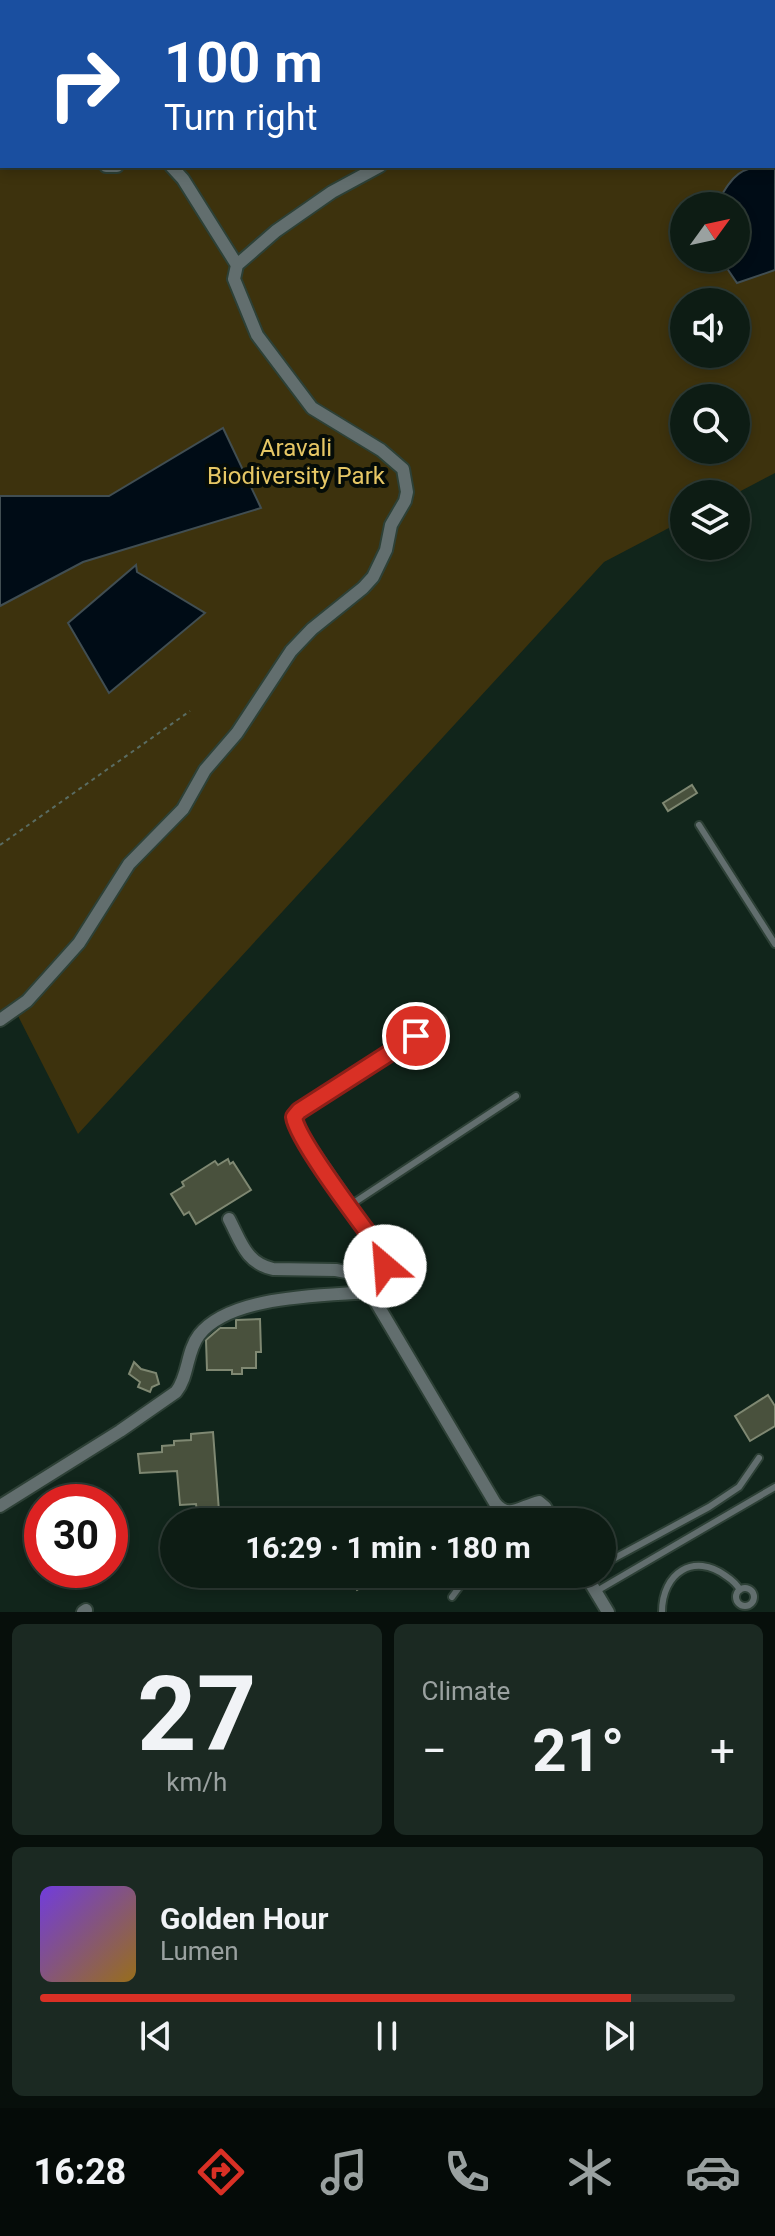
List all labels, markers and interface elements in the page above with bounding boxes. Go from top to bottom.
text: 100 m [164,30,323,96]
icon: right [32,32,136,136]
text: Turn right [164,97,317,139]
north arrow [670,192,750,272]
map controls [670,192,750,560]
button: sound [670,288,750,368]
button: search [670,384,750,464]
park label: Aravali Biodiversity Park [207,434,386,490]
button: layers [670,480,750,560]
pin [382,1002,450,1070]
icon: arrive [394,1014,438,1058]
position arrow [343,1224,427,1308]
speed limit sign: 30 [24,1484,128,1588]
text: 16:29 · 1 min · 180 m [245,1530,531,1565]
text: 27 [137,1654,256,1775]
text: Climate [422,1676,510,1706]
text: 21° [532,1715,624,1786]
text: − [422,1725,447,1777]
text: + [710,1725,735,1777]
text: km/h [166,1767,227,1797]
text: Golden Hour [160,1901,329,1936]
text: Lumen [160,1936,239,1966]
icon: previous [134,2014,178,2058]
icon: pause [365,2014,409,2058]
icon: next [597,2014,641,2058]
icon: directions [193,2144,249,2200]
icon: music [316,2144,372,2200]
icon: phone [439,2144,495,2200]
icon: climate [562,2144,618,2200]
icon: car [685,2144,741,2200]
text: 16:28 [34,2151,126,2193]

